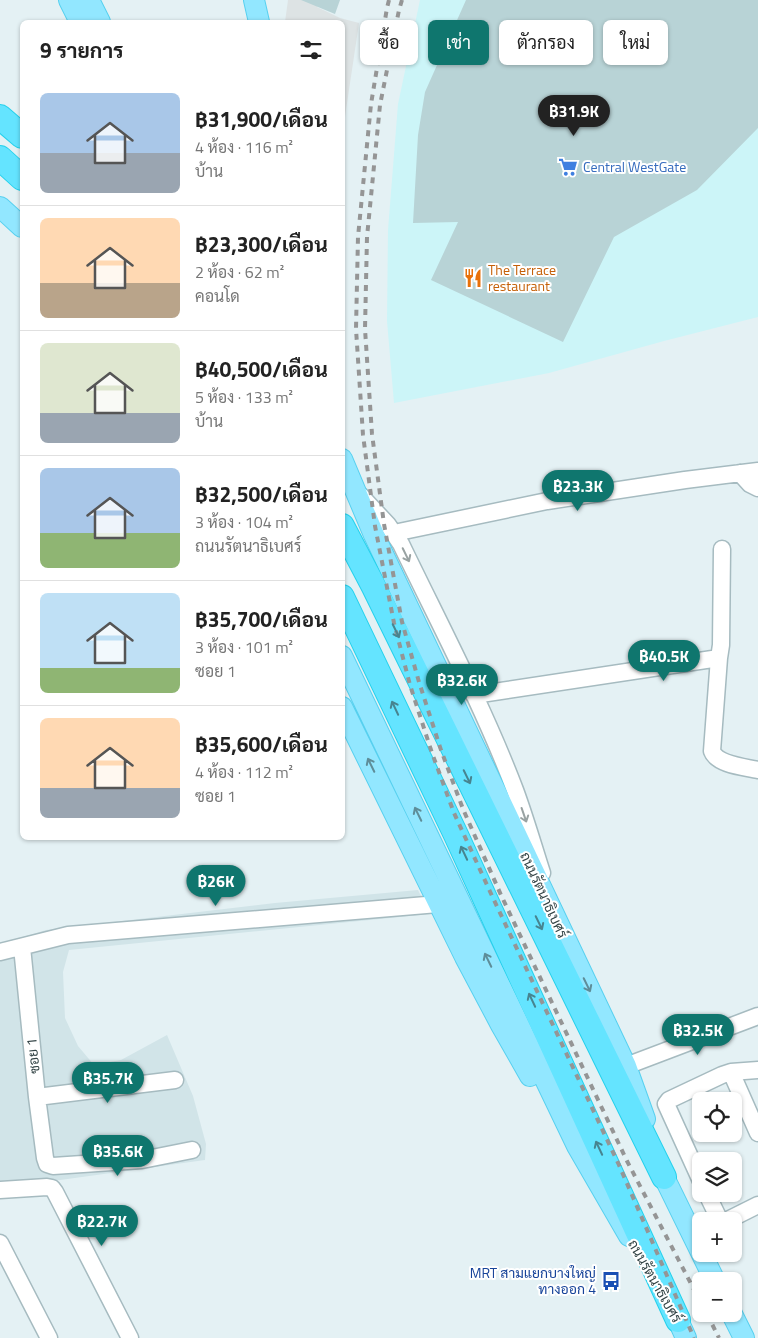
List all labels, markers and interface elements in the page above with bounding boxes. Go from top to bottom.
chip: ซื้อ [360,20,418,65]
chip: เช่า [428,20,489,65]
chip: ตัวกรอง [499,20,593,65]
chip: ใหม่ [603,20,668,65]
text: 9 รายการ [40,34,124,66]
icon: filters [297,36,325,64]
pin: ฿31.9K [533,94,615,137]
text: ฿31.9K [549,99,599,123]
text: ฿31,900/เดือน [195,103,328,135]
icon: home [80,113,140,173]
text: 4 ห้อง · 116 m² [195,135,293,159]
supermarket icon: Central WestGate [557,156,579,178]
place label: Central WestGate [583,156,686,177]
text: บ้าน [195,159,223,183]
text: ฿23,300/เดือน [195,228,328,260]
icon: home [80,238,140,298]
place label: The Terrace restaurant [488,259,556,296]
text: 2 ห้อง · 62 m² [195,260,284,284]
restaurant icon: The Terrace restaurant [462,267,484,289]
text: คอนโด [195,284,240,308]
text: ฿40,500/เดือน [195,353,328,385]
icon: home [80,363,140,423]
text: 5 ห้อง · 133 m² [195,385,293,409]
text: บ้าน [195,409,223,433]
pin: ฿23.3K [537,470,619,512]
text: ฿23.3K [553,474,603,498]
text: ฿32,500/เดือน [195,478,328,510]
icon: home [80,488,140,548]
text: 3 ห้อง · 104 m² [195,510,293,534]
text: ถนนรัตนาธิเบศร์ [195,534,301,558]
one-way arrow [402,547,411,562]
text: ฿35,700/เดือน [195,603,328,635]
icon: home [80,613,140,673]
one-way arrow [392,623,401,638]
text: 3 ห้อง · 101 m² [195,635,293,659]
pin: ฿40.5K [623,640,705,682]
text: ฿40.5K [639,644,689,668]
text: ซอย 1 [195,659,236,683]
pin: ฿32.6K [421,664,503,706]
text: ฿32.6K [437,668,487,692]
one-way arrow [390,700,400,715]
text: ฿35,600/เดือน [195,728,328,760]
icon: home [80,738,140,798]
one-way arrow [365,758,375,773]
text: 4 ห้อง · 112 m² [195,760,293,784]
one-way arrow [463,769,472,784]
text: ซอย 1 [195,784,236,808]
one-way arrow [413,806,423,821]
one-way arrow [519,806,529,822]
one-way arrow [458,846,468,861]
street label: ถนนรัตนาธิเบศร์ [515,848,574,942]
pin: ฿26K [186,864,246,907]
text: ฿26K [197,869,235,893]
one-way arrow [535,915,544,930]
one-way arrow [483,953,492,968]
one-way arrow [583,977,592,992]
one-way arrow [526,993,536,1008]
pin: ฿32.5K [657,1014,739,1056]
text: ฿32.5K [673,1018,723,1042]
street label: ซอย 1 [20,1037,45,1075]
pin: ฿35.7K [67,1062,149,1104]
text: ฿35.7K [83,1066,133,1090]
map controls [692,1092,742,1322]
button: locate [692,1092,742,1142]
pin: ฿35.6K [77,1134,159,1177]
text: ฿35.6K [93,1139,143,1163]
one-way arrow [594,1141,604,1156]
button: layers [692,1152,742,1202]
pin: ฿22.7K [61,1204,143,1247]
text: ฿22.7K [77,1209,127,1233]
button: + [692,1212,742,1262]
street label: ถนนรัตนาธิเบศร์ [623,1235,688,1327]
place label: MRT สามแยกบางใหญ่ ทางออก 4 [470,1262,596,1299]
bus stop icon: MRT สามแยกบางใหญ่ ทางออก 4 [600,1270,622,1292]
button: − [692,1272,742,1322]

